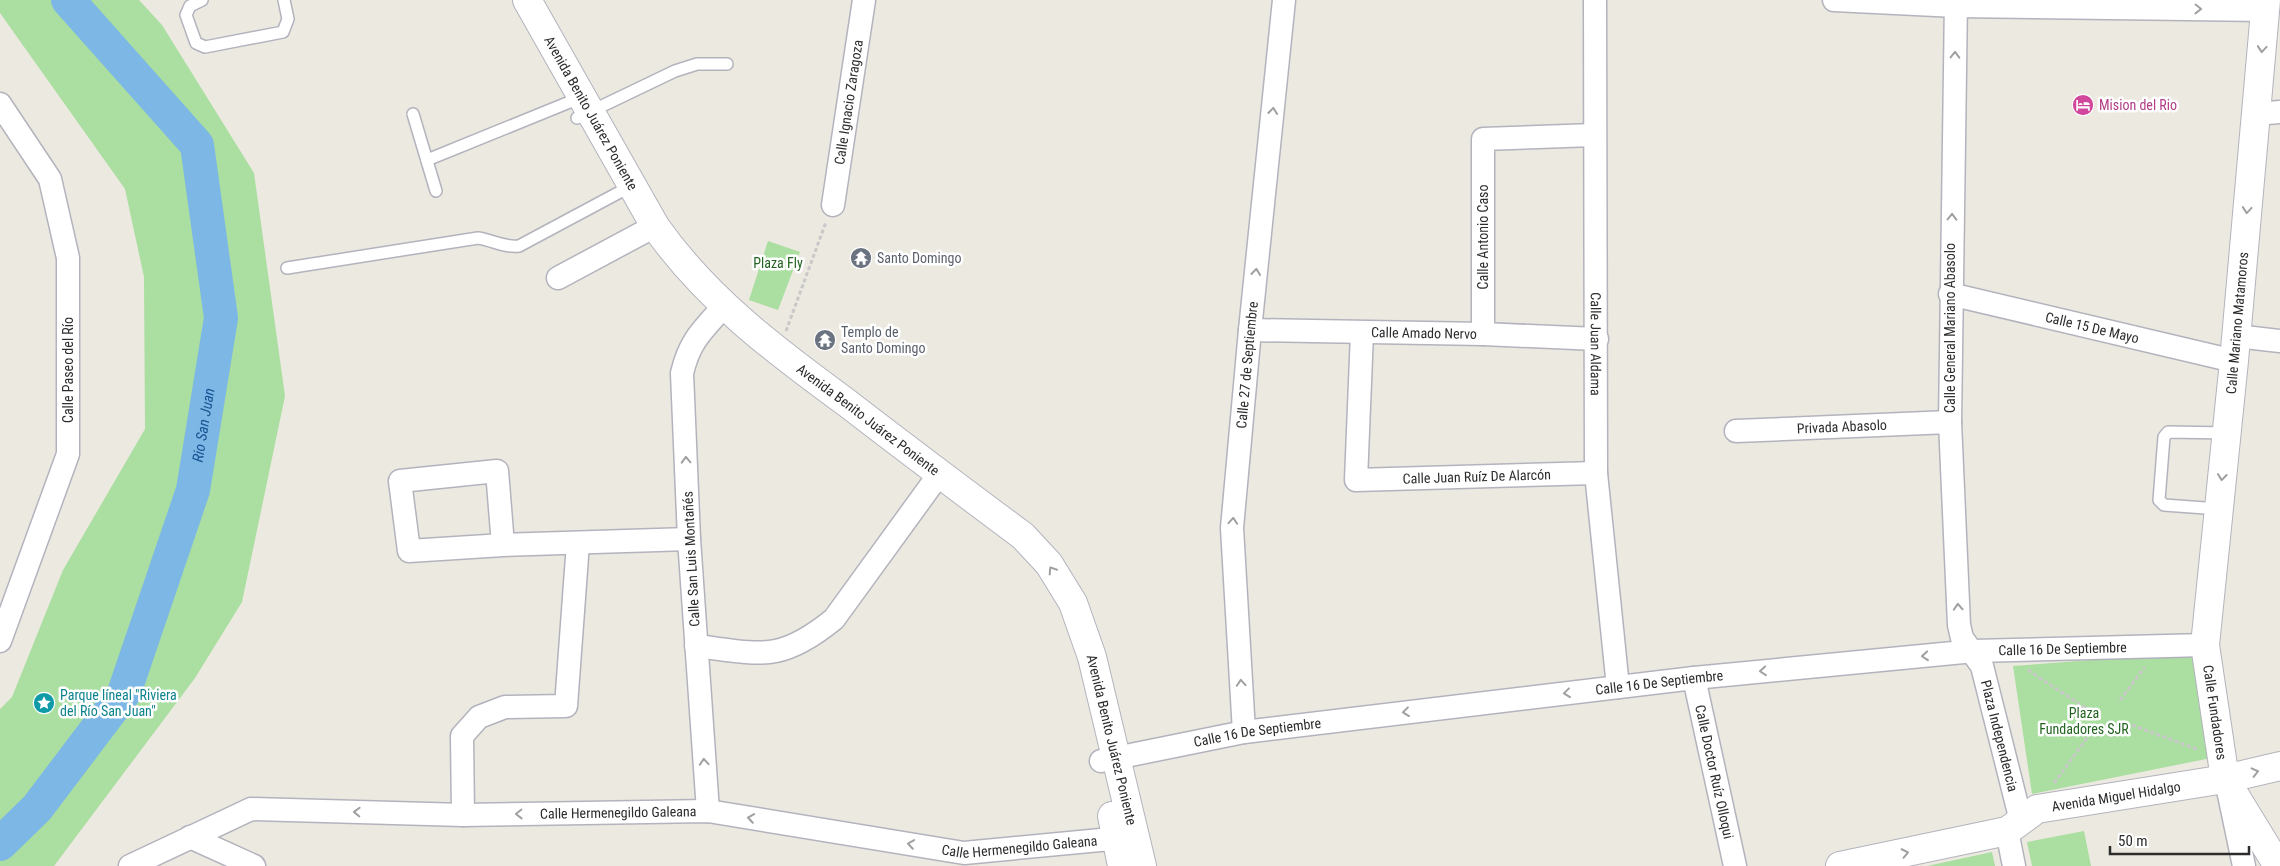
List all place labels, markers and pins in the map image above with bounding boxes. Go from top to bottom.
hotel icon: Mision del Rio [2071,93,2095,117]
place label: Mision del Rio [2099,97,2177,113]
temple icon: Santo Domingo [849,246,873,270]
place label: Santo Domingo [877,250,961,266]
place label: Templo de Santo Domingo [841,324,925,356]
temple icon: Templo de Santo Domingo [813,328,837,352]
place label: Parque líneal "Riviera del Río San Juan" [60,687,177,719]
place icon: Parque líneal "Riviera del Río San Juan" [32,691,56,715]

